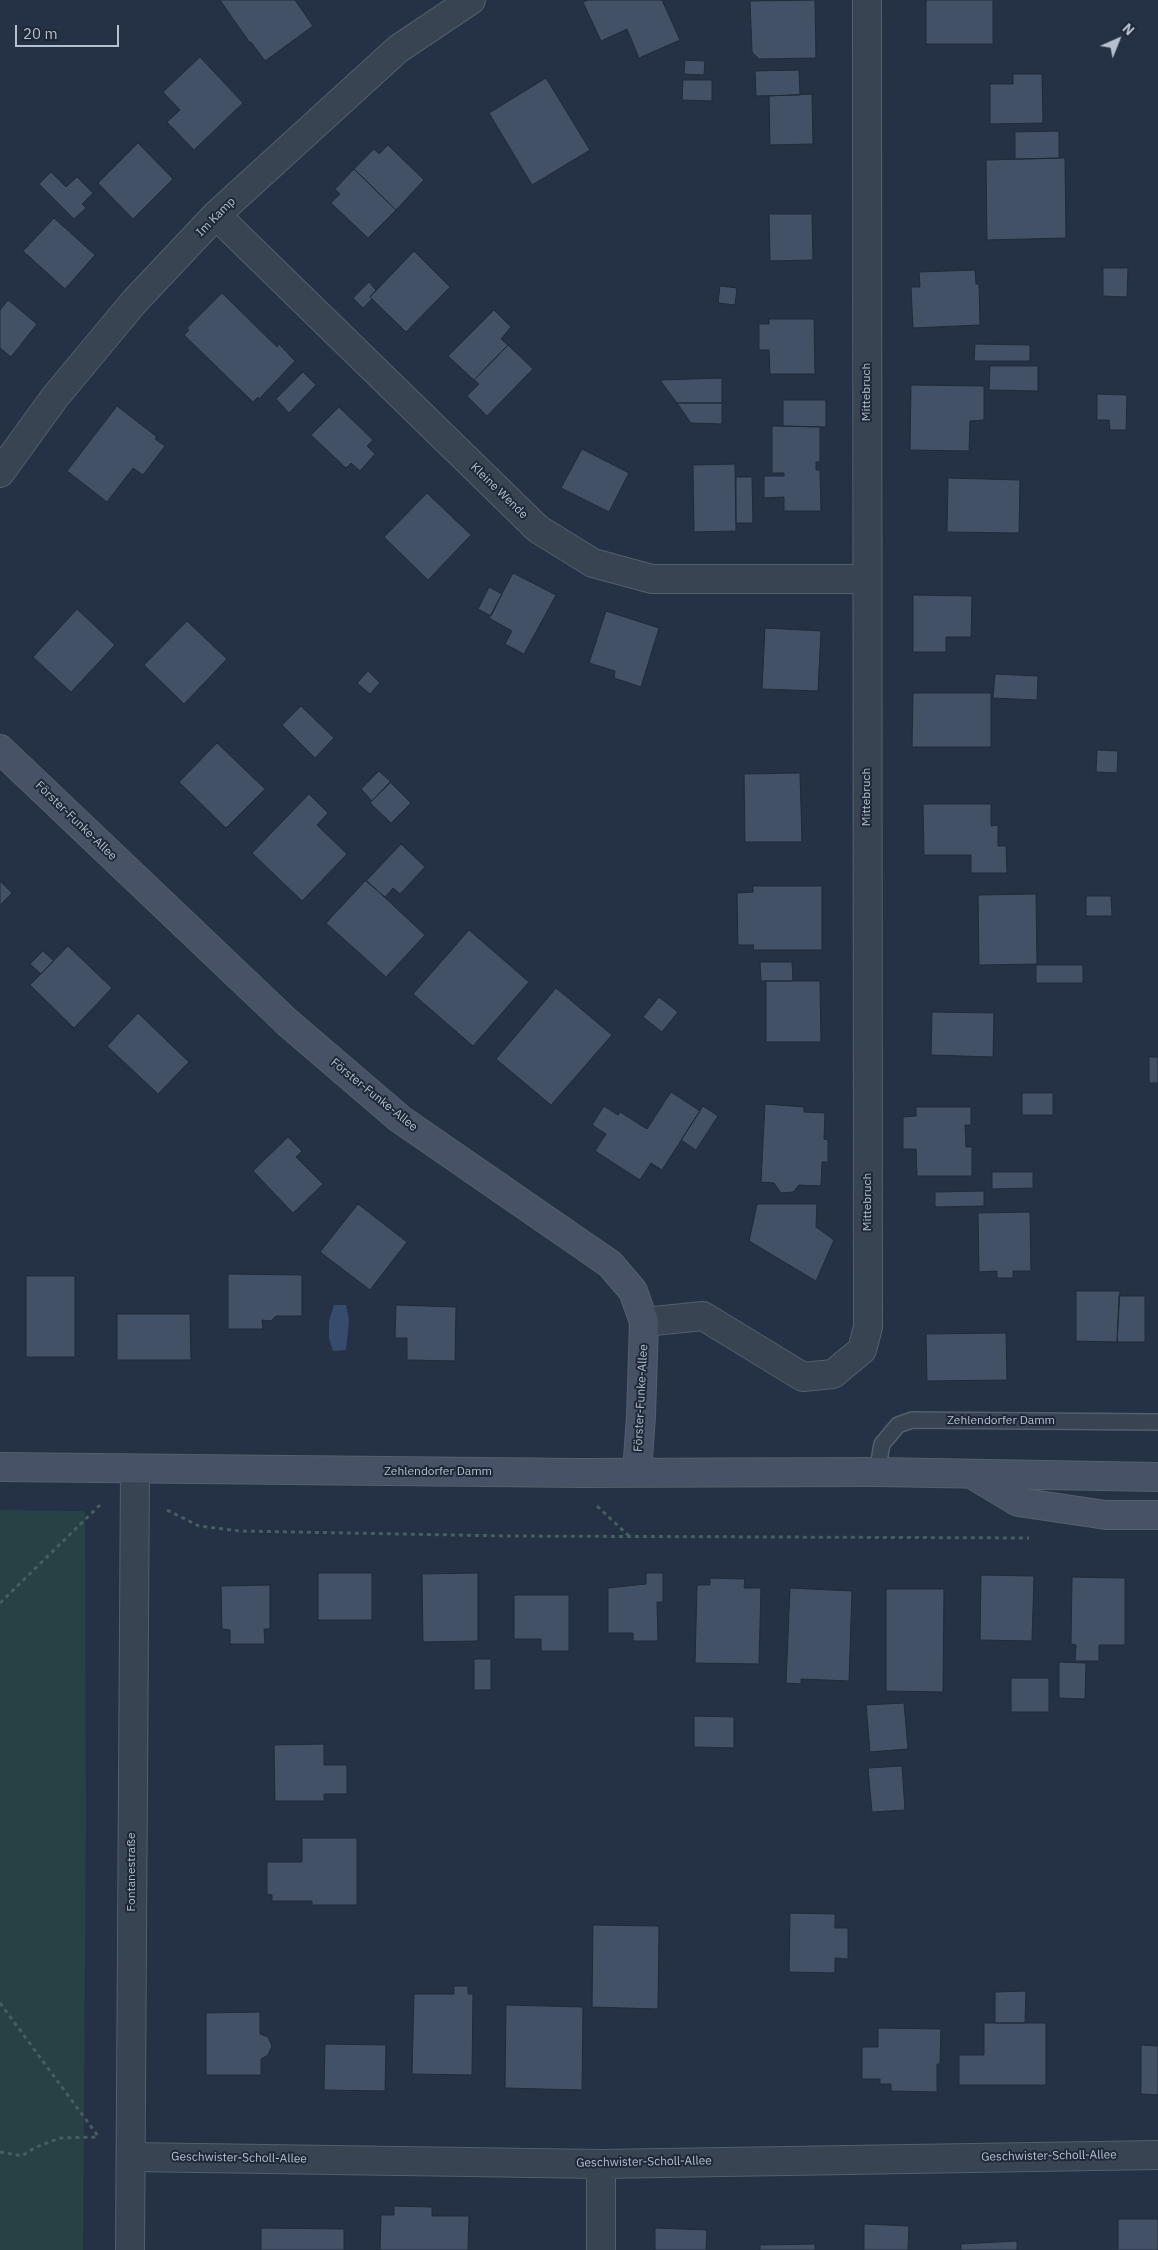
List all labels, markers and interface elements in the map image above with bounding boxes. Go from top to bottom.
scale bar [18,15,121,47]
north arrow [1093,15,1143,65]
text: N [1119,19,1138,39]
text: 20 m [23,24,58,43]
street label: Im Kamp [193,194,239,240]
street label: Mittebruch [860,363,874,421]
street label: Kleine Wende [467,460,531,522]
street label: Mittebruch [860,768,874,826]
street label: Förster-Funke-Allee [32,778,120,864]
street label: Förster-Funke-Allee [328,1056,420,1134]
street label: Mittebruch [861,1173,875,1231]
street label: Förster-Funke-Allee [631,1344,651,1452]
street label: Zehlendorfer Damm [947,1414,1055,1428]
street label: Zehlendorfer Damm [384,1465,492,1479]
street label: Fontanestraße [125,1833,139,1911]
street label: Geschwister-Scholl-Allee [981,2148,1117,2164]
street label: Geschwister-Scholl-Allee [171,2150,307,2166]
street label: Geschwister-Scholl-Allee [576,2154,712,2170]

